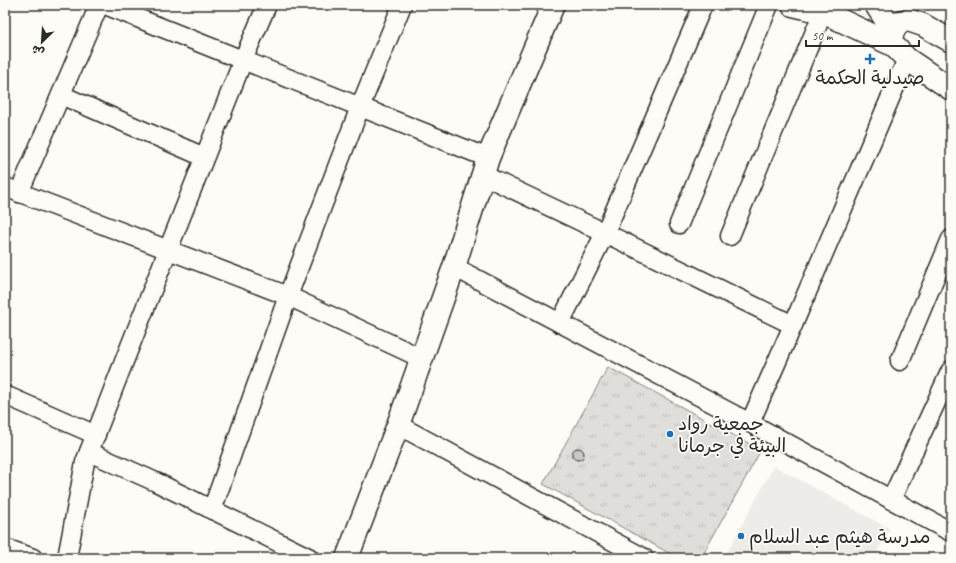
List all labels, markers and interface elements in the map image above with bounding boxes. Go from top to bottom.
north arrow [22,22,62,62]
scale bar [806,22,919,48]
text: 50 m [812,28,834,44]
text: ش [29,42,46,60]
marker: صيدلية الحكمة [865,54,875,64]
place label: صيدلية الحكمة [815,66,925,90]
place label: جمعية رواد البيئة في جرمانا [678,412,786,459]
marker: جمعية رواد البيئة في جرمانا [665,429,675,439]
place label: مدرسة هيثم عبد السلام [749,525,930,551]
marker: مدرسة هيثم عبد السلام [736,531,746,541]

